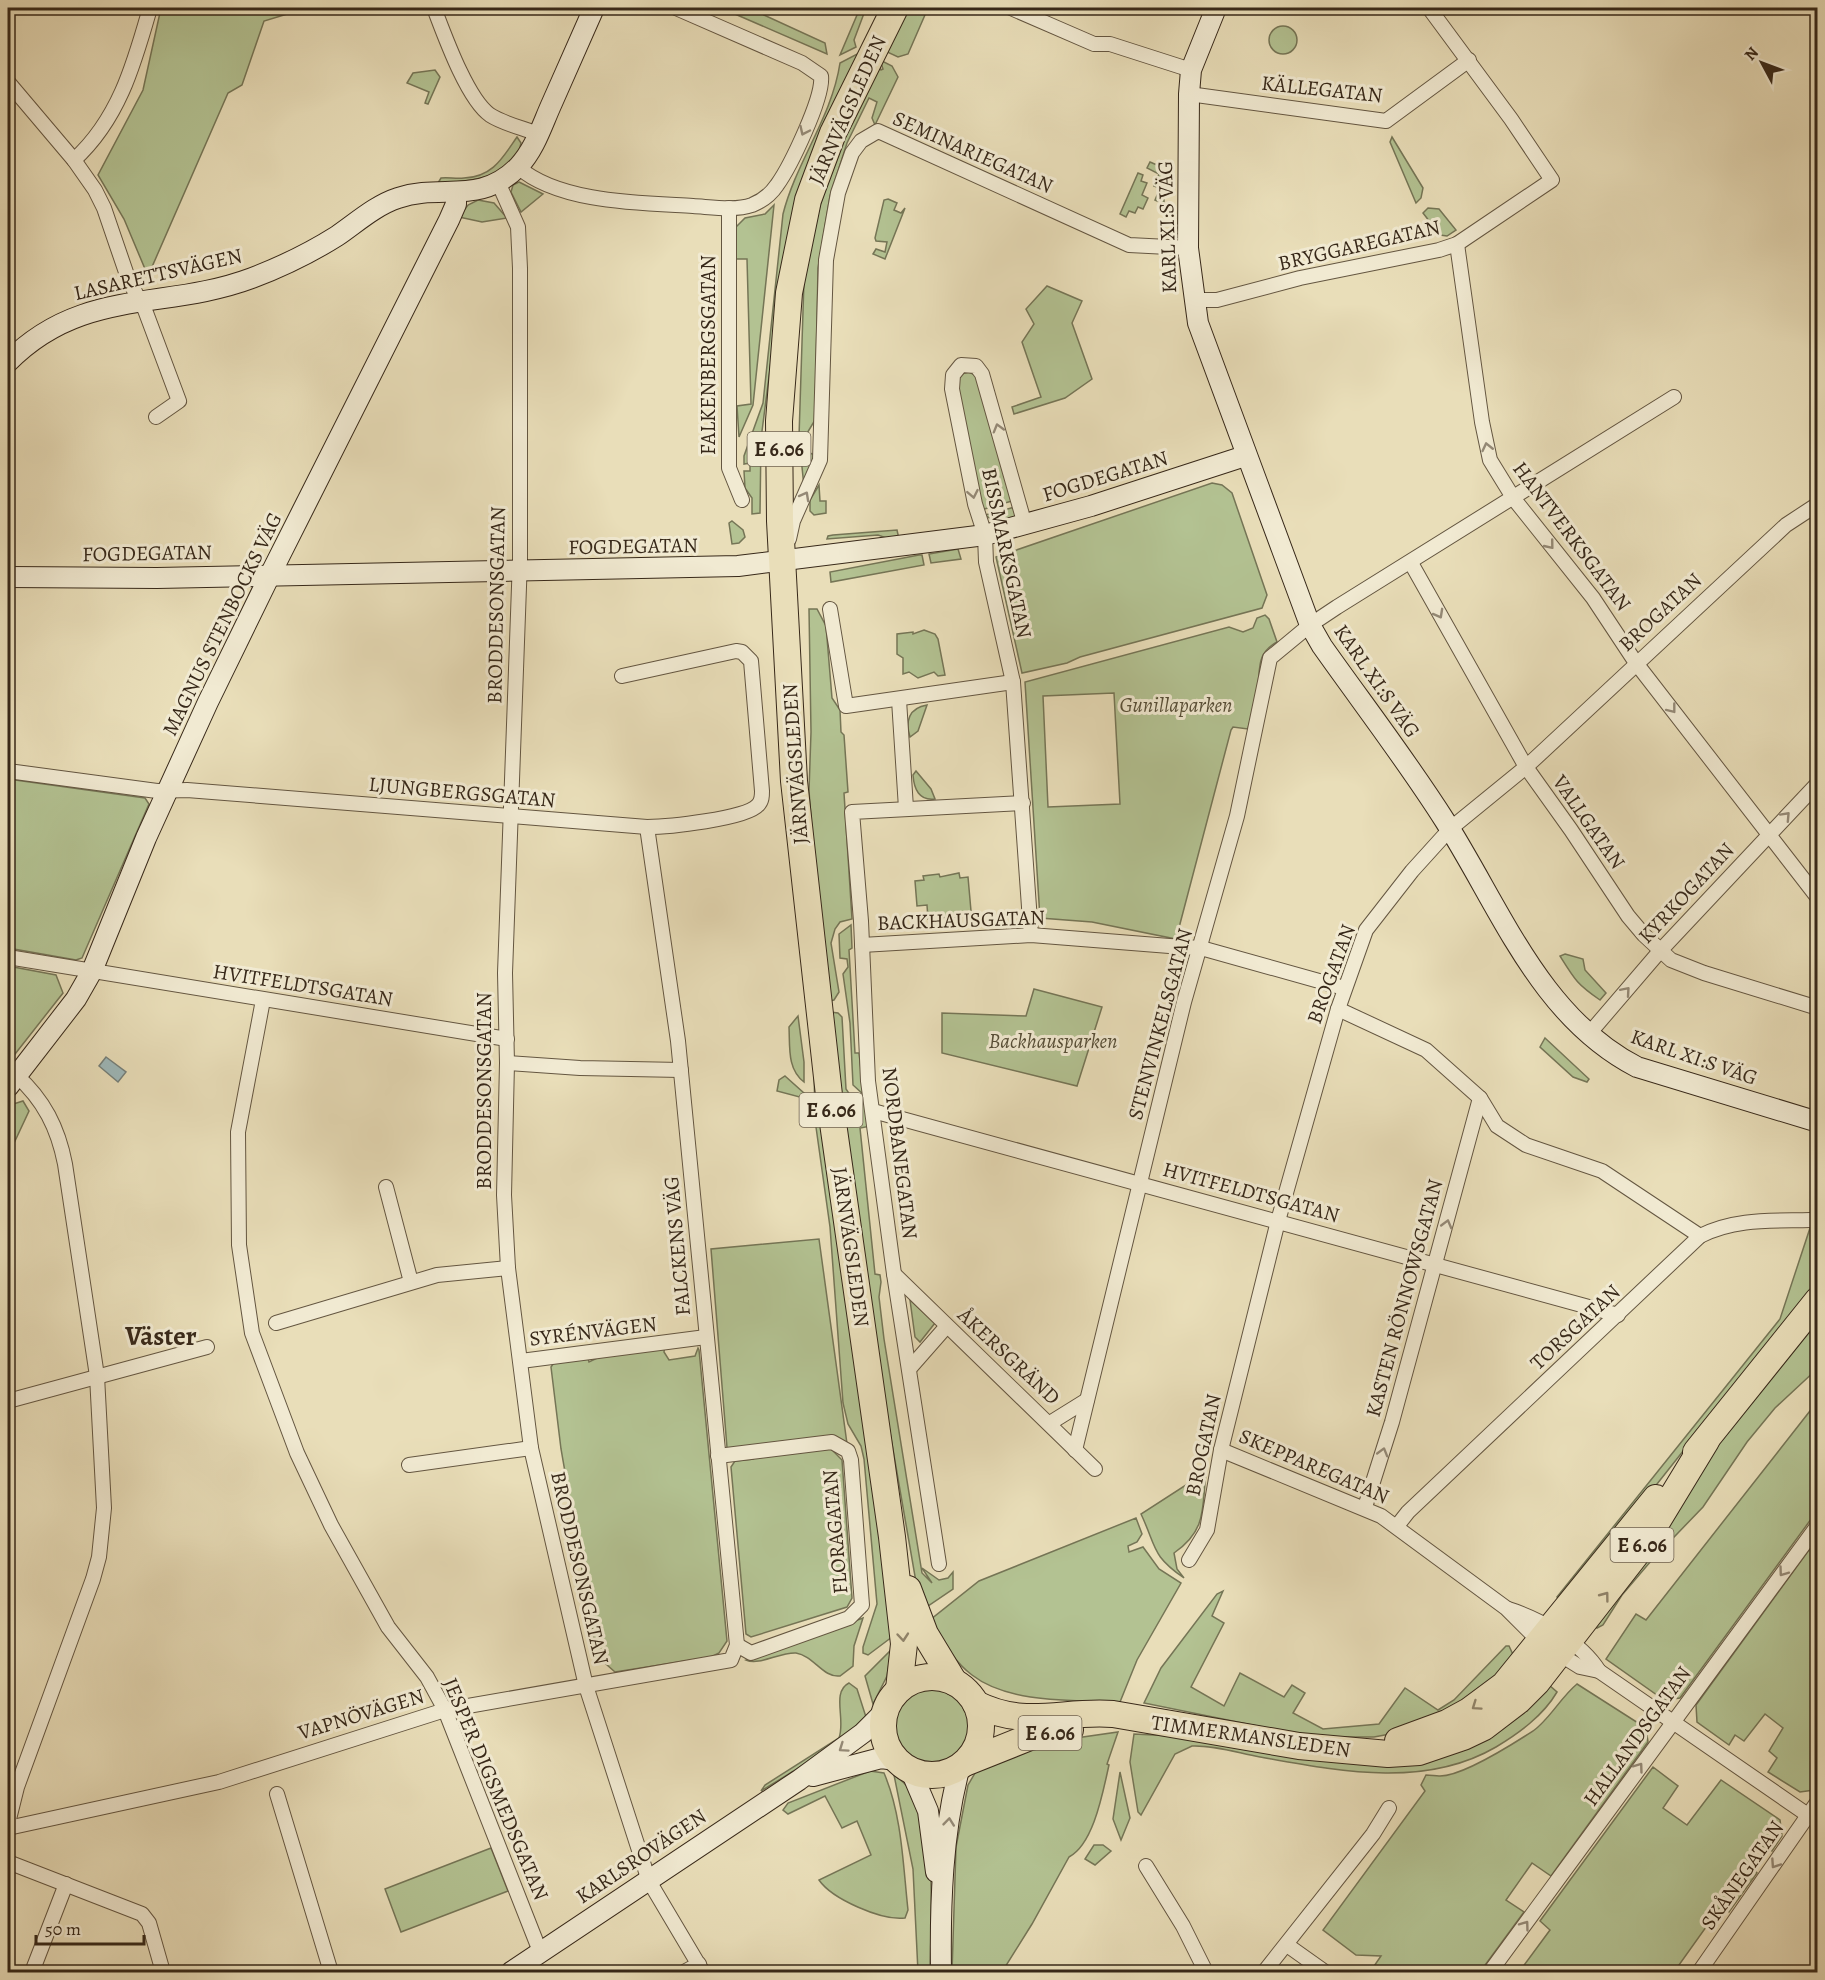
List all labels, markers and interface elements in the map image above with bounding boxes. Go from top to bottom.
street label: JÄRNVÄGSLEDEN [801,31,893,189]
north arrow [1732,33,1792,93]
text: N [1739,42,1764,65]
street label: KÄLLEGATAN [1260,69,1384,109]
street label: SEMINARIEGATAN [889,104,1057,200]
one-way arrow [799,124,811,135]
street label: KARL XI:S VÄG [1151,160,1183,294]
street label: BRYGGAREGATAN [1275,213,1443,277]
street label: LASARETTSVÄGEN [71,241,245,307]
street label: FALKENBERGSGATAN [694,255,722,455]
one-way arrow [993,423,1005,434]
road number: E 6.06 [748,432,810,466]
one-way arrow [1482,442,1495,452]
street label: FOGDEGATAN [1039,444,1171,508]
street label: HANTVERKSGATAN [1507,456,1637,616]
street label: BISSMARKSGATAN [975,465,1039,641]
one-way arrow [966,488,979,498]
one-way arrow [798,492,809,502]
street label: BRODDESONSGATAN [480,506,512,704]
street label: MAGNUS STENBOCKS VÄG [156,508,288,740]
street label: FOGDEGATAN [568,531,698,561]
street label: FOGDEGATAN [82,538,212,568]
one-way arrow [1543,538,1554,549]
street label: BROGATAN [1613,566,1707,658]
one-way arrow [1432,608,1444,619]
street label: KARL XI:S VÄG [1328,619,1426,743]
street label: JÄRNVÄGSLEDEN [775,683,815,845]
park label: Gunillaparken [1119,691,1233,719]
one-way arrow [1664,703,1675,714]
street label: VALLGATAN [1546,768,1632,875]
street label: LJUNGBERGSGATAN [367,770,557,814]
one-way arrow [1779,812,1790,823]
street label: KYRKOGATAN [1632,836,1740,950]
street label: BACKHAUSGATAN [877,903,1045,937]
street label: BROGATAN [1300,920,1362,1028]
street label: STENVINKELSGATAN [1121,925,1199,1123]
street label: HVITFELDTSGATAN [211,957,395,1013]
one-way arrow [1619,987,1630,998]
street label: BRODDESONSGATAN [470,992,498,1190]
street label: KARL XI:S VÄG [1627,1022,1761,1092]
park label: Backhausparken [989,1027,1117,1055]
street label: NORDBANEGATAN [876,1065,924,1241]
road number: E 6.06 [800,1093,862,1127]
street label: HVITFELDTSGATAN [1160,1155,1342,1229]
street label: JÄRNVÄGSLEDEN [826,1165,876,1329]
street label: FALCKENS VÄG [657,1175,697,1317]
street label: KASTEN RÖNNOWSGATAN [1359,1176,1449,1420]
one-way arrow [1440,1219,1452,1229]
street label: TORSGATAN [1524,1278,1626,1376]
street label: ÅKERSGRÄND [951,1300,1066,1411]
street label: SYRÉNVÄGEN [528,1309,658,1353]
district label: Väster [124,1318,197,1354]
street label: BROGATAN [1179,1391,1227,1499]
street label: SKEPPAREGATAN [1235,1422,1393,1510]
one-way arrow [1376,1447,1388,1458]
street label: BRODDESONSGATAN [544,1469,616,1667]
street label: FLORAGATAN [816,1469,854,1595]
road number: E 6.06 [1610,1528,1674,1562]
one-way arrow [1779,1566,1790,1577]
one-way arrow [1597,1592,1608,1603]
one-way arrow [896,1632,909,1641]
street label: HALLANDSGATAN [1577,1660,1697,1812]
street label: JESPER DIGSMEDSGATAN [436,1674,556,1904]
street label: VAPNÖVÄGEN [294,1682,427,1747]
one-way arrow [1471,1699,1482,1710]
street label: TIMMERMANSLEDEN [1149,1708,1353,1764]
road number: E 6.06 [1018,1716,1082,1750]
one-way arrow [838,1741,849,1752]
one-way arrow [1632,1763,1643,1774]
street label: KARLSROVÄGEN [570,1802,712,1910]
street label: SKÅNEGATAN [1694,1815,1790,1935]
one-way arrow [942,1818,955,1827]
one-way arrow [1771,1857,1782,1868]
scale bar [36,1908,144,1946]
text: 50 m [45,1917,81,1941]
one-way arrow [1518,1921,1529,1932]

